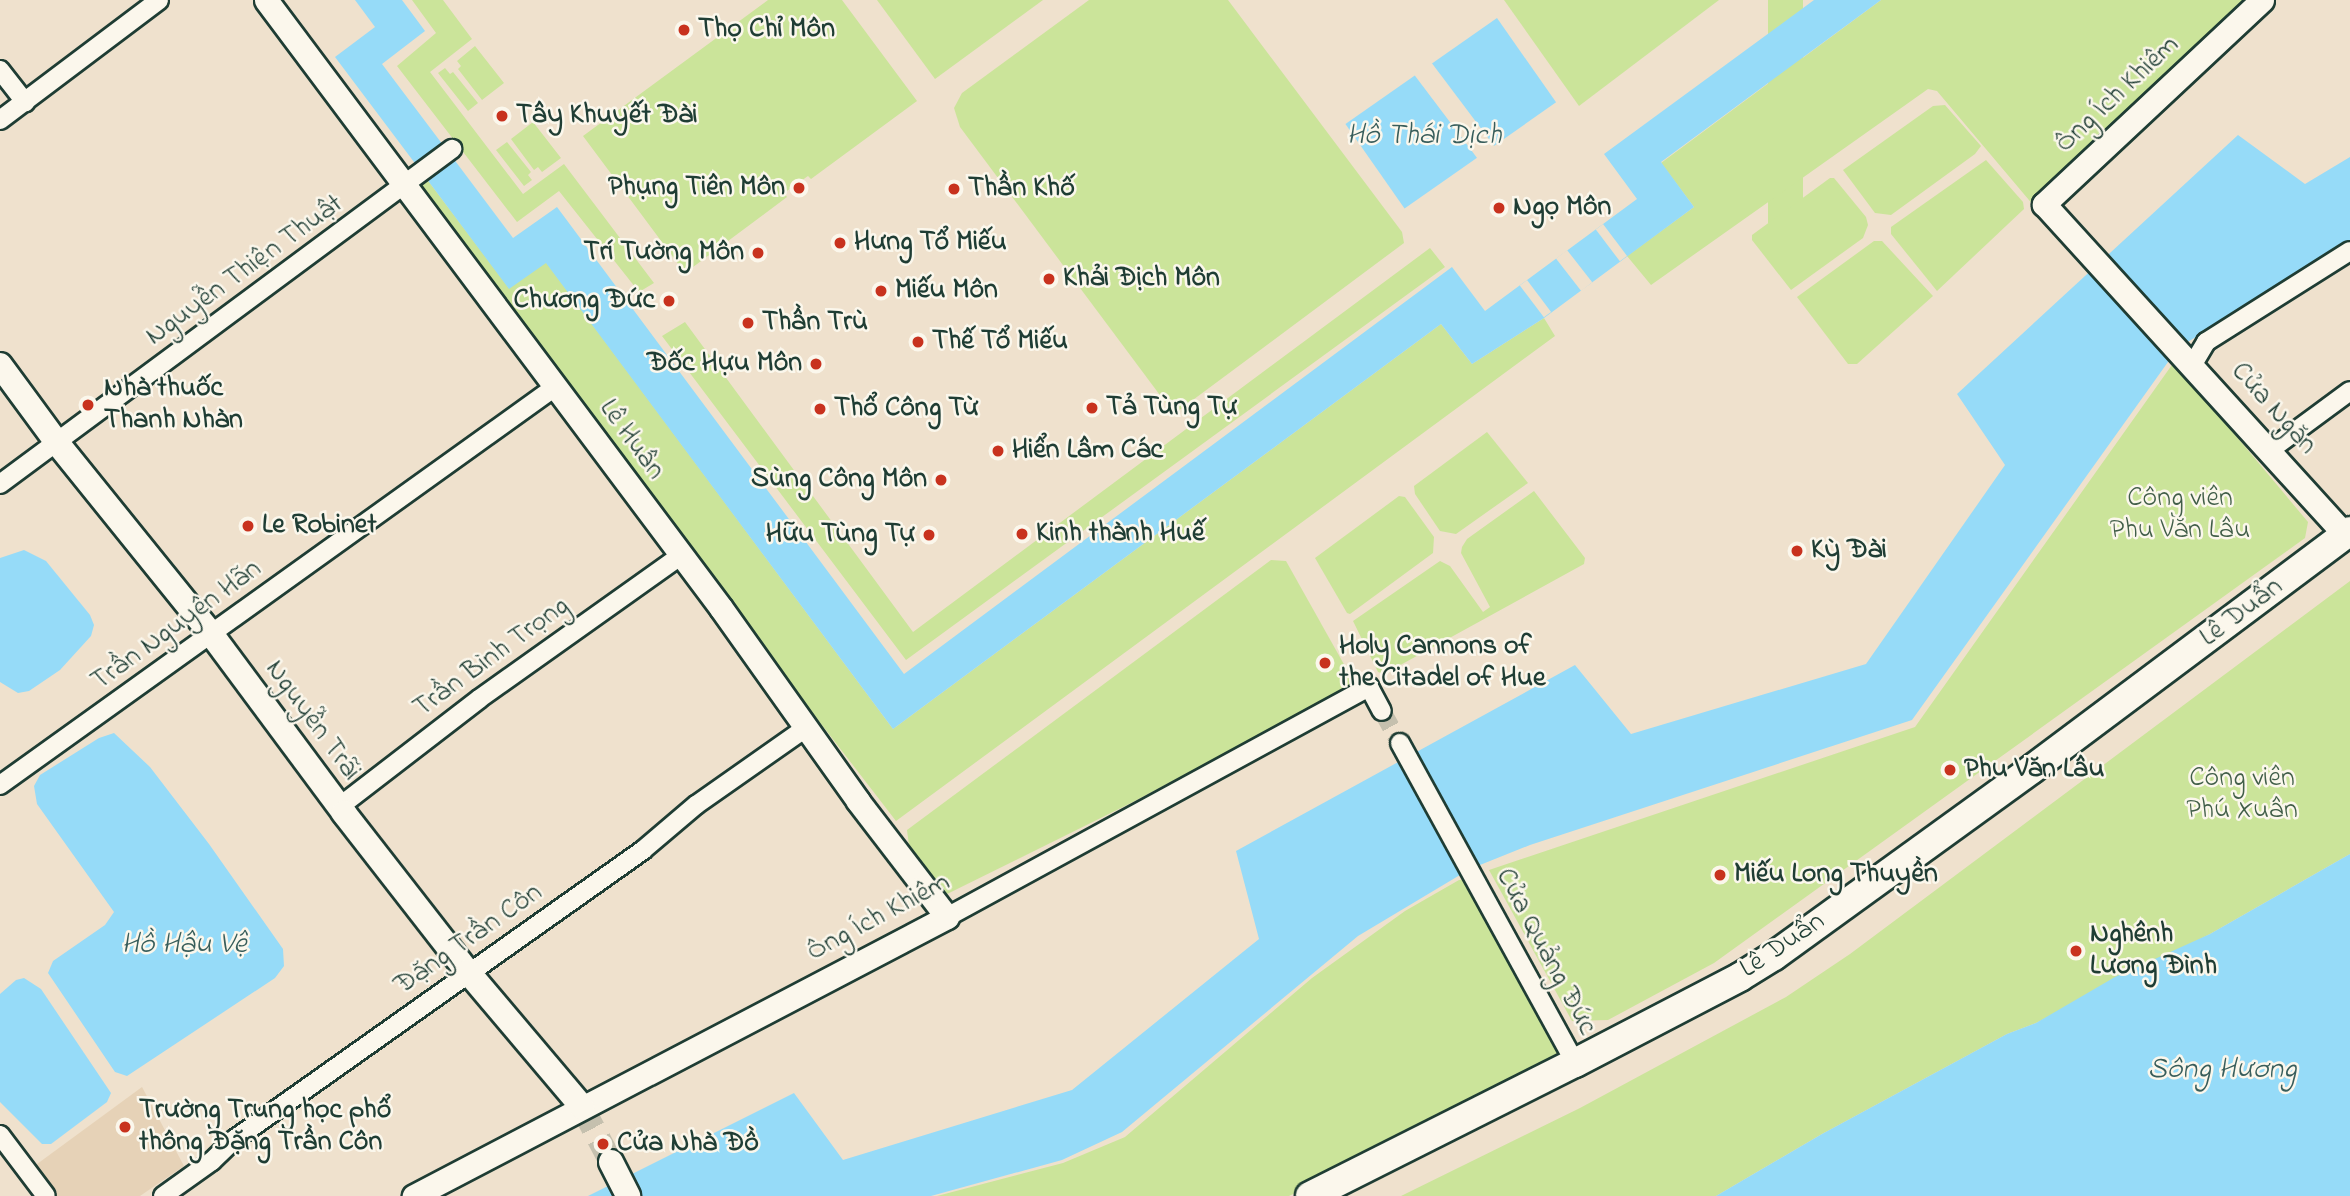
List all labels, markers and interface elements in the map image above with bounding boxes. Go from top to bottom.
place label: Thọ Chỉ Môn [698,13,835,47]
marker: Thọ Chỉ Môn [676,22,692,38]
street label: Ông Ích Khiêm [2049,29,2187,161]
place label: Tây Khuyết Đài [516,99,698,133]
marker: Tây Khuyết Đài [494,108,510,124]
water label: Hồ Thái Dịch [1346,118,1502,154]
place label: Phụng Tiên Môn [608,171,785,205]
place label: Thần Khố [968,172,1075,206]
marker: Phụng Tiên Môn [791,180,807,196]
marker: Thần Khố [946,181,962,197]
street label: Nguyễn Thiện Thuật [140,188,350,354]
place label: Ngọ Môn [1513,191,1611,225]
marker: Ngọ Môn [1491,200,1507,216]
place label: Hưng Tổ Miếu [854,226,1007,260]
marker: Hưng Tổ Miếu [832,235,848,251]
place label: Trí Tường Môn [584,236,744,270]
marker: Trí Tường Môn [750,245,766,261]
place label: Khải Địch Môn [1063,262,1220,296]
marker: Khải Địch Môn [1041,271,1057,287]
place label: Miếu Môn [895,274,998,308]
marker: Miếu Môn [873,283,889,299]
place label: Chương Đức [514,284,655,318]
marker: Chương Đức [661,293,677,309]
place label: Thần Trù [762,306,868,340]
marker: Thần Trù [740,315,756,331]
place label: Thế Tổ Miếu [932,325,1068,359]
marker: Thế Tổ Miếu [910,334,926,350]
place label: Đốc Hựu Môn [647,347,802,381]
marker: Đốc Hựu Môn [808,356,824,372]
street label: Cửa Ngăn [2223,356,2323,462]
place label: Nhà thuốc Thanh Nhàn [104,372,243,438]
place label: Tả Tùng Tự [1106,391,1237,425]
place label: Thổ Công Từ [834,392,979,426]
street label: Lê Huân [591,393,671,487]
marker: Nhà thuốc Thanh Nhàn [78,395,98,415]
marker: Tả Tùng Tự [1084,400,1100,416]
marker: Thổ Công Từ [812,401,828,417]
place label: Hiển Lâm Các [1012,434,1163,468]
marker: Hiển Lâm Các [990,443,1006,459]
place label: Sùng Công Môn [751,463,927,497]
marker: Sùng Công Môn [933,472,949,488]
park label: Công viên Phu Văn Lâu [2110,482,2250,548]
place label: Le Robinet [262,509,377,543]
place label: Kinh thành Huế [1036,517,1204,551]
marker: Le Robinet [240,518,256,534]
place label: Hữu Tùng Tự [766,518,915,552]
marker: Kinh thành Huế [1014,526,1030,542]
marker: Hữu Tùng Tự [921,527,937,543]
place label: Kỳ Đài [1811,534,1887,568]
marker: Kỳ Đài [1789,543,1805,559]
street label: Trần Nguyên Hãn [85,553,269,699]
street label: Lê Duẩn [2194,571,2290,655]
street label: Trần Bình Trọng [408,590,576,726]
place label: Holy Cannons of the Citadel of Hue [1339,630,1545,696]
street label: Nguyễn Trãi [257,654,367,788]
marker: Holy Cannons of the Citadel of Hue [1317,655,1333,671]
place label: Phu Văn Lâu [1964,753,2104,787]
marker: Phu Văn Lâu [1942,762,1958,778]
park label: Công viên Phú Xuân [2186,762,2298,828]
place label: Miếu Long Thuyền [1734,858,1938,892]
street label: Cửa Quảng Đức [1487,863,1603,1041]
street label: Ông Ích Khiêm [802,866,956,970]
marker: Miếu Long Thuyền [1712,867,1728,883]
street label: Đặng Trần Côn [389,877,549,1003]
street label: Lê Duẩn [1734,905,1832,987]
place label: Nghênh Lương Đình [2090,918,2217,984]
water label: Hồ Hậu Vệ [121,927,249,963]
marker: Nghênh Lương Đình [2068,943,2084,959]
water label: Sông Hương [2147,1052,2297,1088]
place label: Trường Trung học phổ thông Đặng Trần Côn [139,1094,391,1160]
marker: Trường Trung học phổ thông Đặng Trần Côn [117,1119,133,1135]
place label: Cửa Nhà Đồ [617,1127,759,1161]
marker: Cửa Nhà Đồ [595,1136,611,1152]

